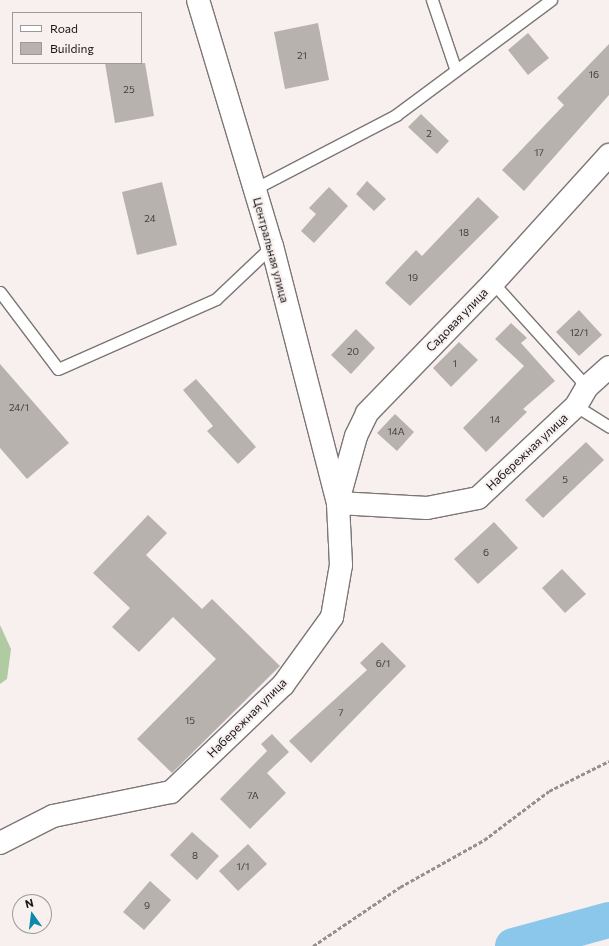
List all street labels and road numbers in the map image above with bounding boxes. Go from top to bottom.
street label: Центральная улица [250,196,292,304]
street label: Садовая улица [423,285,491,355]
street label: Набережная улица [483,411,571,493]
street label: Набережная улица [204,675,290,761]

